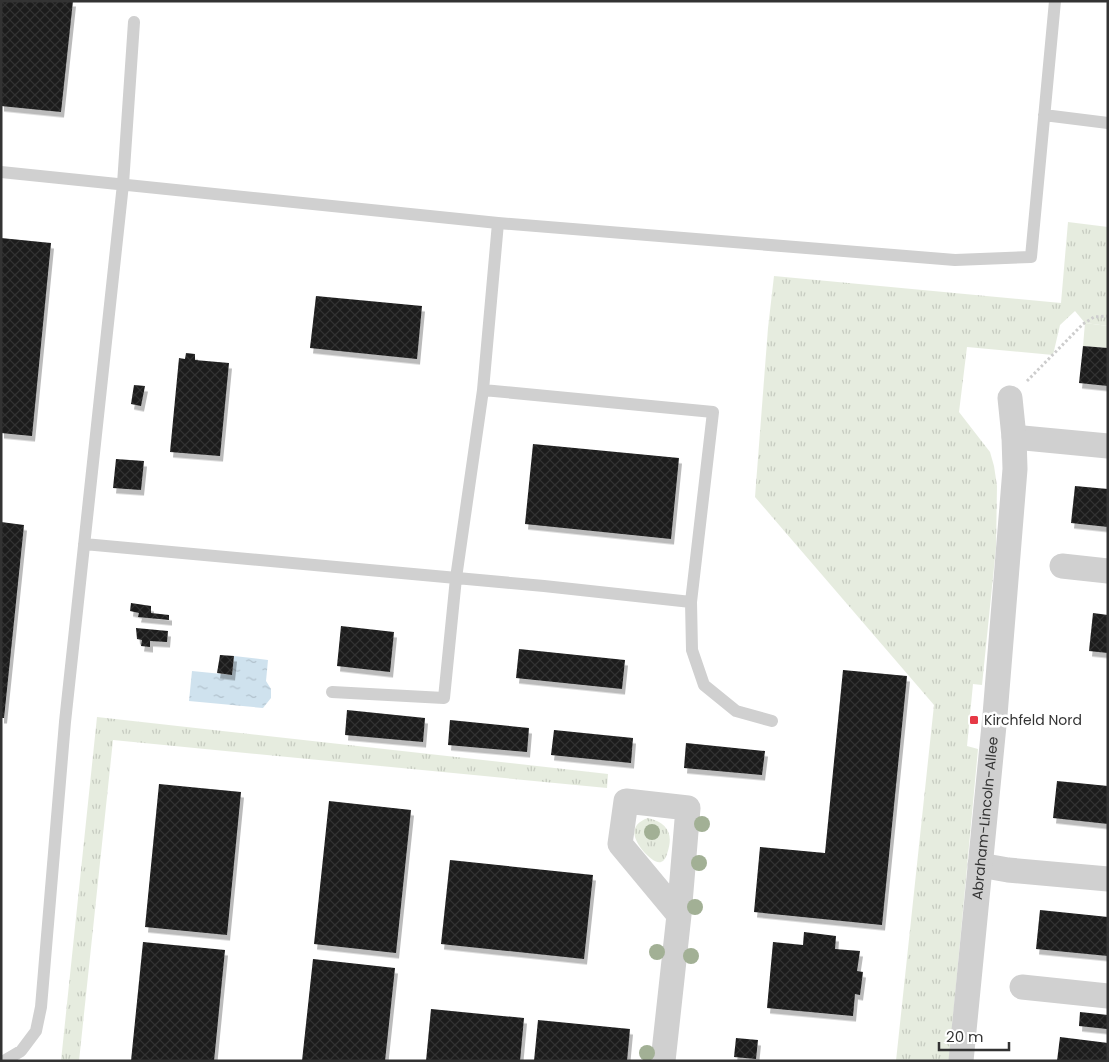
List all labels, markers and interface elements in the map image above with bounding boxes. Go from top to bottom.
place label: Kirchfeld Nord [984,710,1082,730]
marker: Kirchfeld Nord [968,714,980,726]
street label: Abraham-Lincoln-Allee [967,735,1003,901]
scale bar [939,1020,1009,1052]
text: 20 m [946,1026,984,1047]

